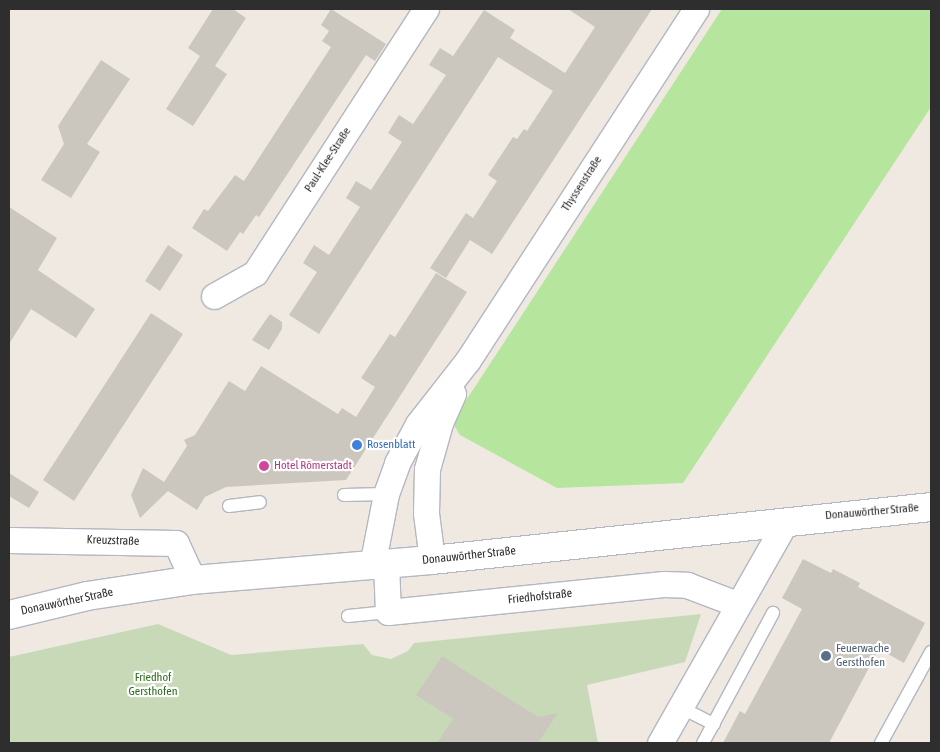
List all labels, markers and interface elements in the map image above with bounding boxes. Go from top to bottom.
street label: Paul-Klee-Straße [302,125,354,195]
street label: Thyssenstraße [559,154,605,214]
place label: Rosenblatt [367,438,416,452]
marker: Rosenblatt [351,439,363,451]
place label: Hotel Römerstadt [274,459,352,473]
marker: Hotel Römerstadt [258,460,270,472]
street label: Donauwörther Straße [825,501,919,523]
street label: Kreuzstraße [86,533,140,549]
street label: Donauwörther Straße [421,544,517,568]
street label: Donauwörther Straße [20,585,114,619]
street label: Friedhofstraße [507,586,573,608]
place label: Feuerwache Gersthofen [836,642,889,670]
marker: Feuerwache Gersthofen [820,650,832,662]
park label: Friedhof Gersthofen [128,671,178,699]

